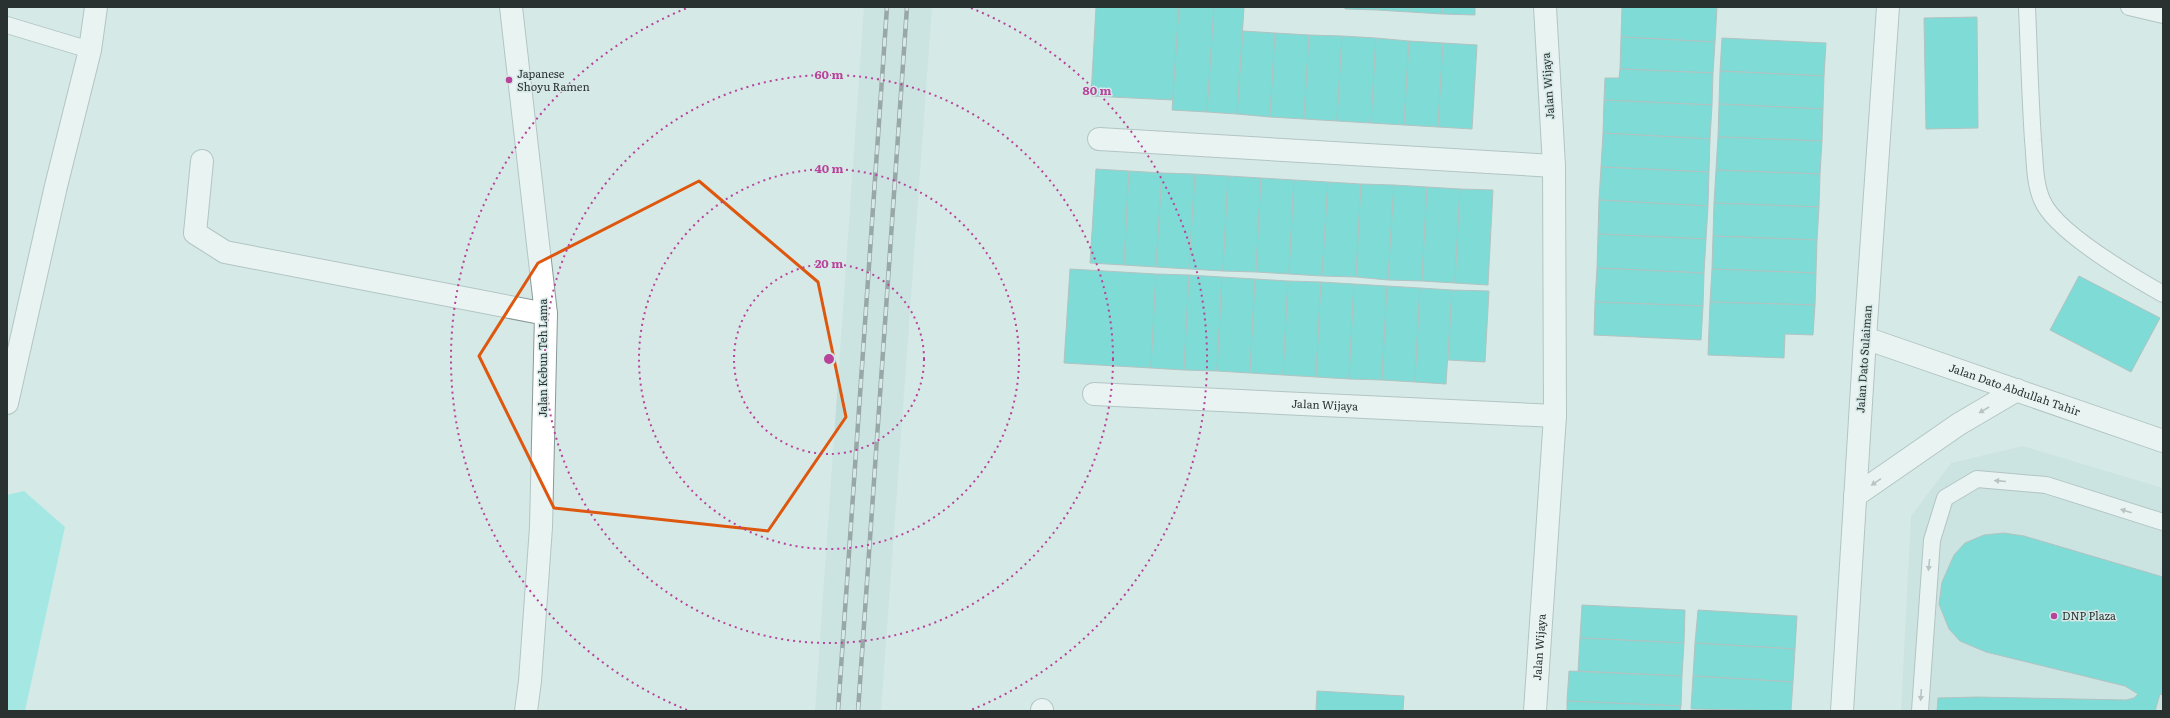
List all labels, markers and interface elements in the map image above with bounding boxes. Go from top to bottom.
street label: Jalan Wijaya [1537,52,1557,120]
place label: Japanese Shoyu Ramen [517,65,590,94]
text: 60 m [815,65,843,83]
marker: Japanese Shoyu Ramen [504,75,514,85]
text: 80 m [1083,81,1111,99]
text: 40 m [815,159,844,177]
text: 20 m [815,254,843,272]
street label: Jalan Kebun Teh Lama [534,298,550,417]
street label: Jalan Dato Sulaiman [1851,304,1875,413]
centre of rings [822,352,836,366]
street label: Jalan Dato Abdullah Tahir [1947,359,2083,419]
street label: Jalan Wijaya [1291,394,1359,414]
one-way arrow [1978,406,1990,413]
one-way arrow [1871,478,1881,486]
one-way arrow [1994,478,2006,485]
one-way arrow [2120,507,2132,513]
one-way arrow [1926,559,1933,571]
place label: DNP Plaza [2062,607,2116,623]
marker: DNP Plaza [2049,611,2059,621]
street label: Jalan Wijaya [1528,613,1549,681]
one-way arrow [1917,689,1924,701]

